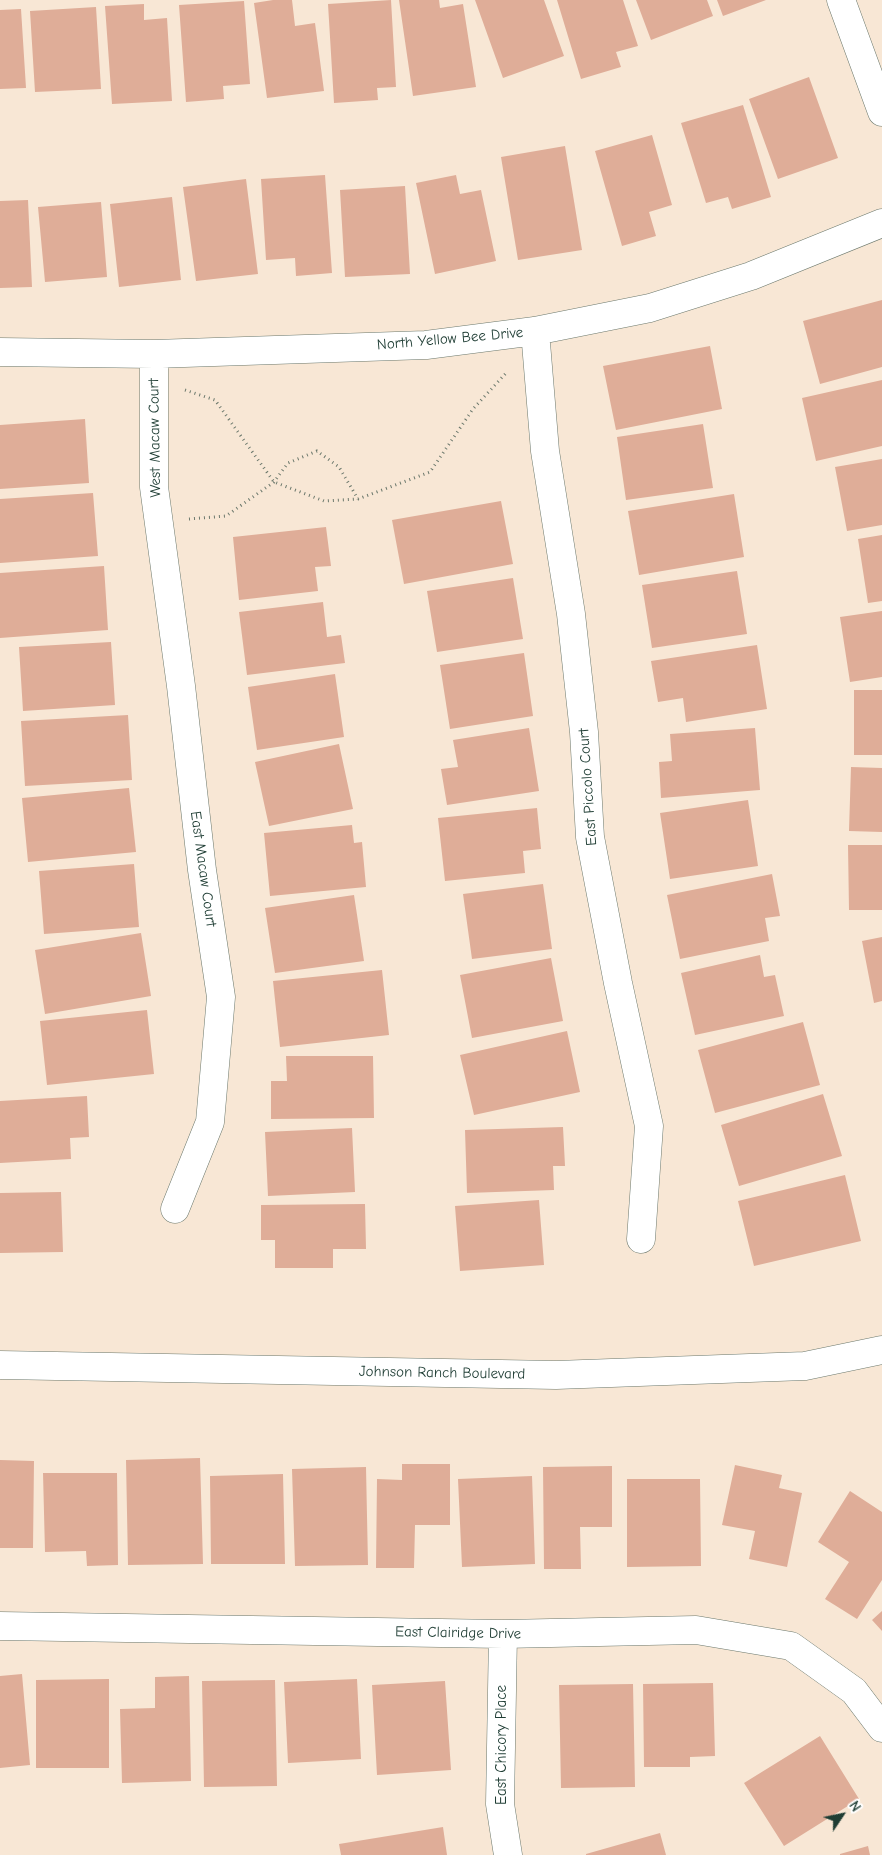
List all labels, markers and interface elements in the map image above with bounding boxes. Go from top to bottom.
street label: North Yellow Bee Drive [376,324,524,354]
street label: West Macaw Court [145,378,165,498]
street label: East Piccolo Court [575,728,601,846]
street label: East Macaw Court [186,810,220,928]
street label: Johnson Ranch Boulevard [359,1363,525,1383]
street label: East Clairidge Drive [395,1623,521,1643]
street label: East Chicory Place [493,1685,511,1805]
north arrow [817,1790,867,1840]
text: N [845,1798,864,1815]

